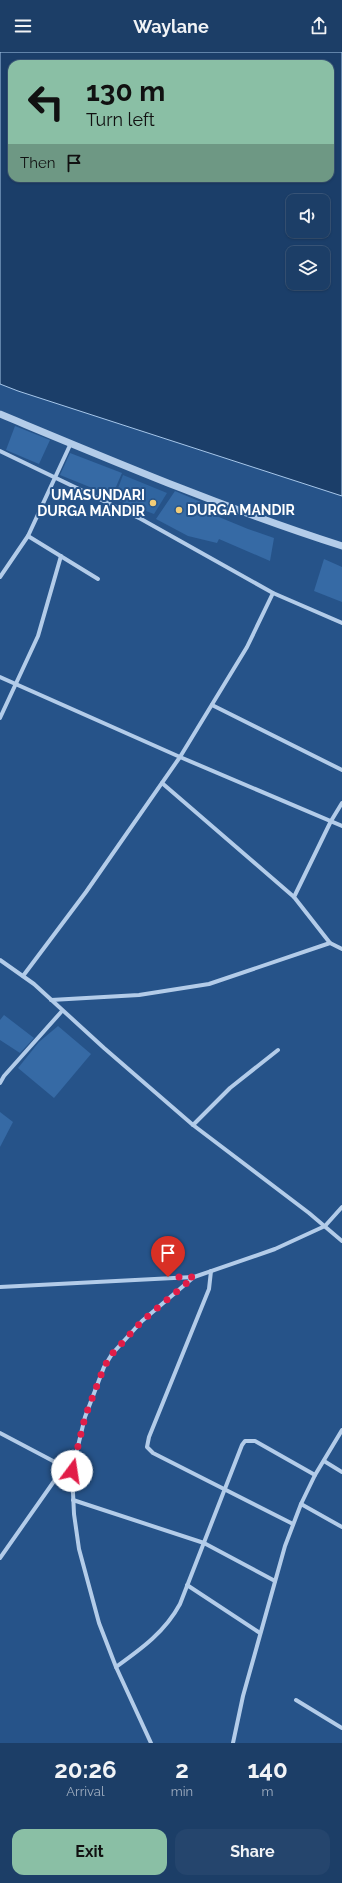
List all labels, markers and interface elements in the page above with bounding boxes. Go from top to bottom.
icon: menu [12,15,34,37]
icon: share [308,15,330,37]
text: Waylane [133,16,209,37]
text: 130 m [86,75,165,108]
icon: left [20,76,72,128]
text: Turn left [86,109,155,130]
icon: arrive [63,152,85,174]
text: Then [20,154,55,172]
map controls [286,194,330,290]
button: sound [286,194,330,238]
button: layers [286,246,330,290]
place label: UMASUNDARI DURGA MANDIR [37,487,146,519]
marker: UMASUNDARI DURGA MANDIR [148,498,158,508]
place label: DURGA MANDIR [187,502,295,518]
marker: DURGA MANDIR [174,505,184,515]
pin [151,1236,185,1277]
icon: arrive [157,1242,179,1264]
position arrow [51,1450,93,1492]
text: 20:26 [54,1755,117,1784]
text: 2 [175,1755,189,1784]
text: 140 [247,1755,288,1784]
text: Arrival [66,1784,104,1799]
text: min [171,1784,193,1799]
text: m [262,1784,274,1799]
button: Exit [12,1829,167,1875]
button: Share [175,1829,330,1875]

